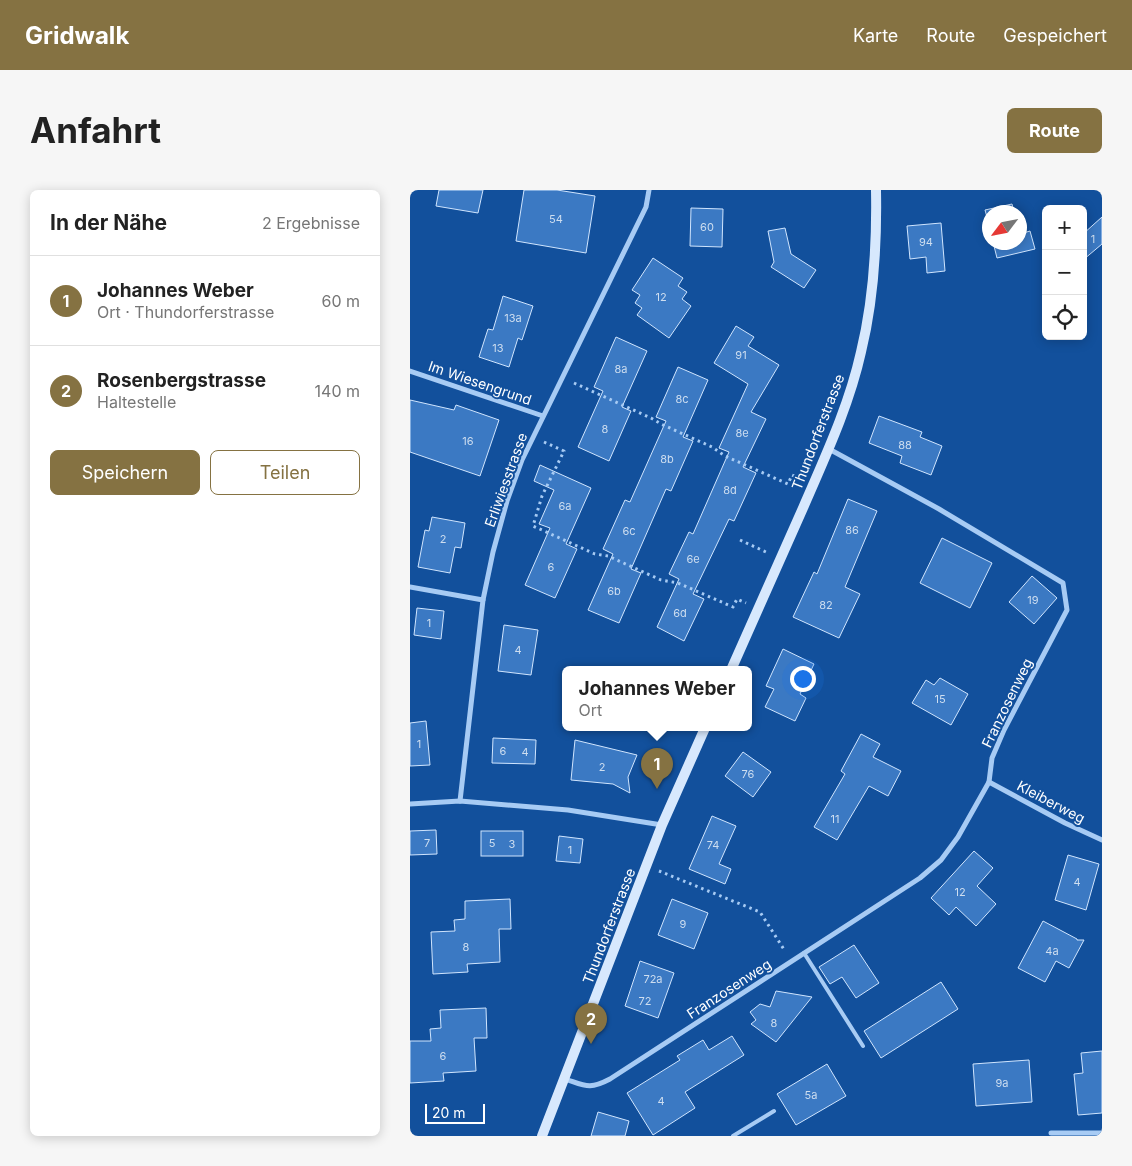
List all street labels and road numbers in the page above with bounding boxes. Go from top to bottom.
street label: Im Wiesengrund [426,357,534,408]
street label: Thundorferstrasse [788,372,847,492]
street label: Erliwiesstrasse [481,430,530,529]
street label: Franzosenweg [978,655,1035,750]
street label: Kleiberweg [1014,777,1088,827]
street label: Thundorferstrasse [579,866,638,986]
street label: Franzosenweg [683,955,774,1022]

